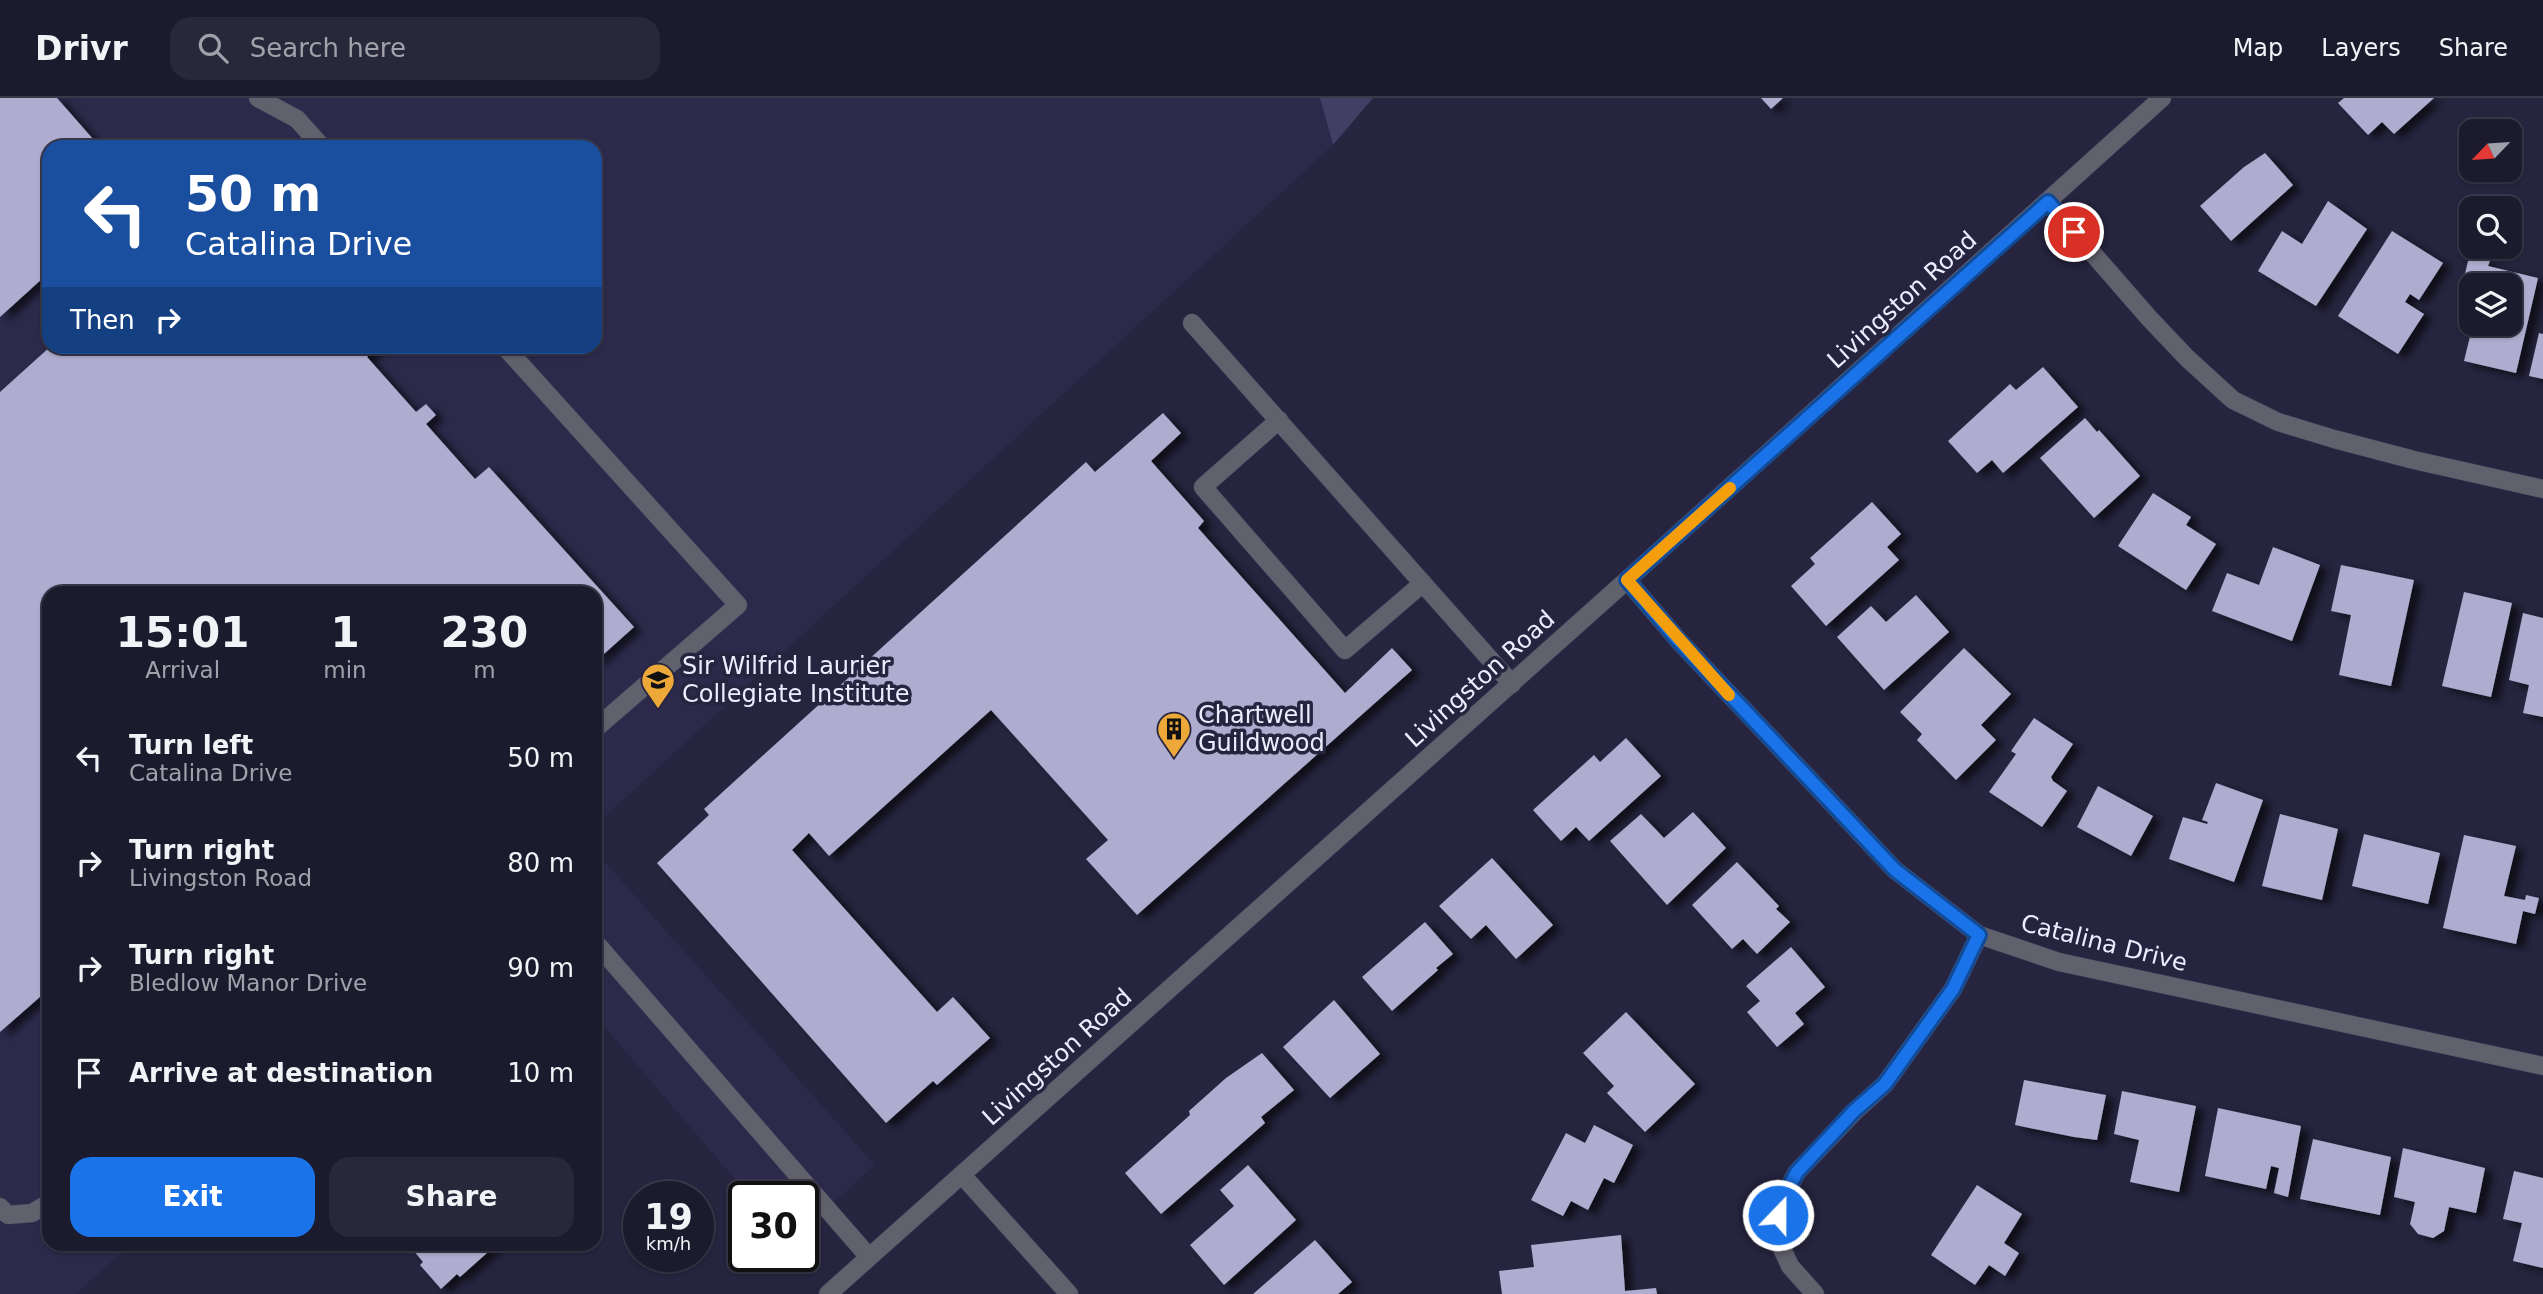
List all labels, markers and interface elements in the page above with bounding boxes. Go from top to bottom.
search box [170,17,660,80]
text: Drivr [35,29,128,68]
icon: search [194,29,232,67]
text: Search here [250,33,406,63]
text: Map [2233,34,2283,62]
text: Layers [2321,34,2401,62]
text: Share [2439,34,2508,62]
north arrow [2459,119,2522,182]
map controls [2459,119,2522,336]
text: 50 m [185,166,321,223]
icon: left [70,168,161,259]
button: search [2459,196,2522,259]
pin [2044,202,2104,262]
icon: arrive [2055,213,2093,251]
text: Catalina Drive [185,225,412,263]
street label: Livingston Road [1822,226,1982,374]
button: layers [2459,273,2522,336]
icon: right [149,301,187,339]
text: Then [70,305,135,335]
street label: Livingston Road [1400,605,1560,753]
text: 15:01 [116,608,250,657]
text: 1 [330,608,360,657]
text: 230 [441,608,528,657]
place label: Sir Wilfrid Laurier Collegiate Institute [682,652,910,708]
text: Arrival [145,657,220,683]
text: min [323,657,367,683]
text: m [473,657,496,683]
school or university icon: Sir Wilfrid Laurier Collegiate Institute [639,661,677,710]
place label: Chartwell Guildwood [1198,701,1325,757]
building icon: Chartwell Guildwood [1155,710,1193,759]
text: Turn left [129,730,253,760]
icon: left [70,739,108,777]
text: 50 m [507,743,574,773]
text: Catalina Drive [129,760,292,786]
text: Turn right [129,835,274,865]
icon: right [70,844,108,882]
text: 80 m [507,848,574,878]
text: Livingston Road [129,865,312,891]
street label: Catalina Drive [2018,909,2190,977]
text: Turn right [129,940,274,970]
icon: right [70,949,108,987]
text: 90 m [507,953,574,983]
text: Bledlow Manor Drive [129,970,367,996]
street label: Livingston Road [977,983,1137,1131]
icon: arrive [70,1054,108,1092]
text: Arrive at destination [129,1058,433,1088]
text: 10 m [507,1058,574,1088]
button: Exit [70,1157,315,1237]
button: Share [329,1157,574,1237]
position arrow [1741,1178,1815,1252]
speed limit sign: 30 [728,1181,819,1272]
text: 19 [644,1197,693,1237]
text: km/h [646,1233,691,1254]

